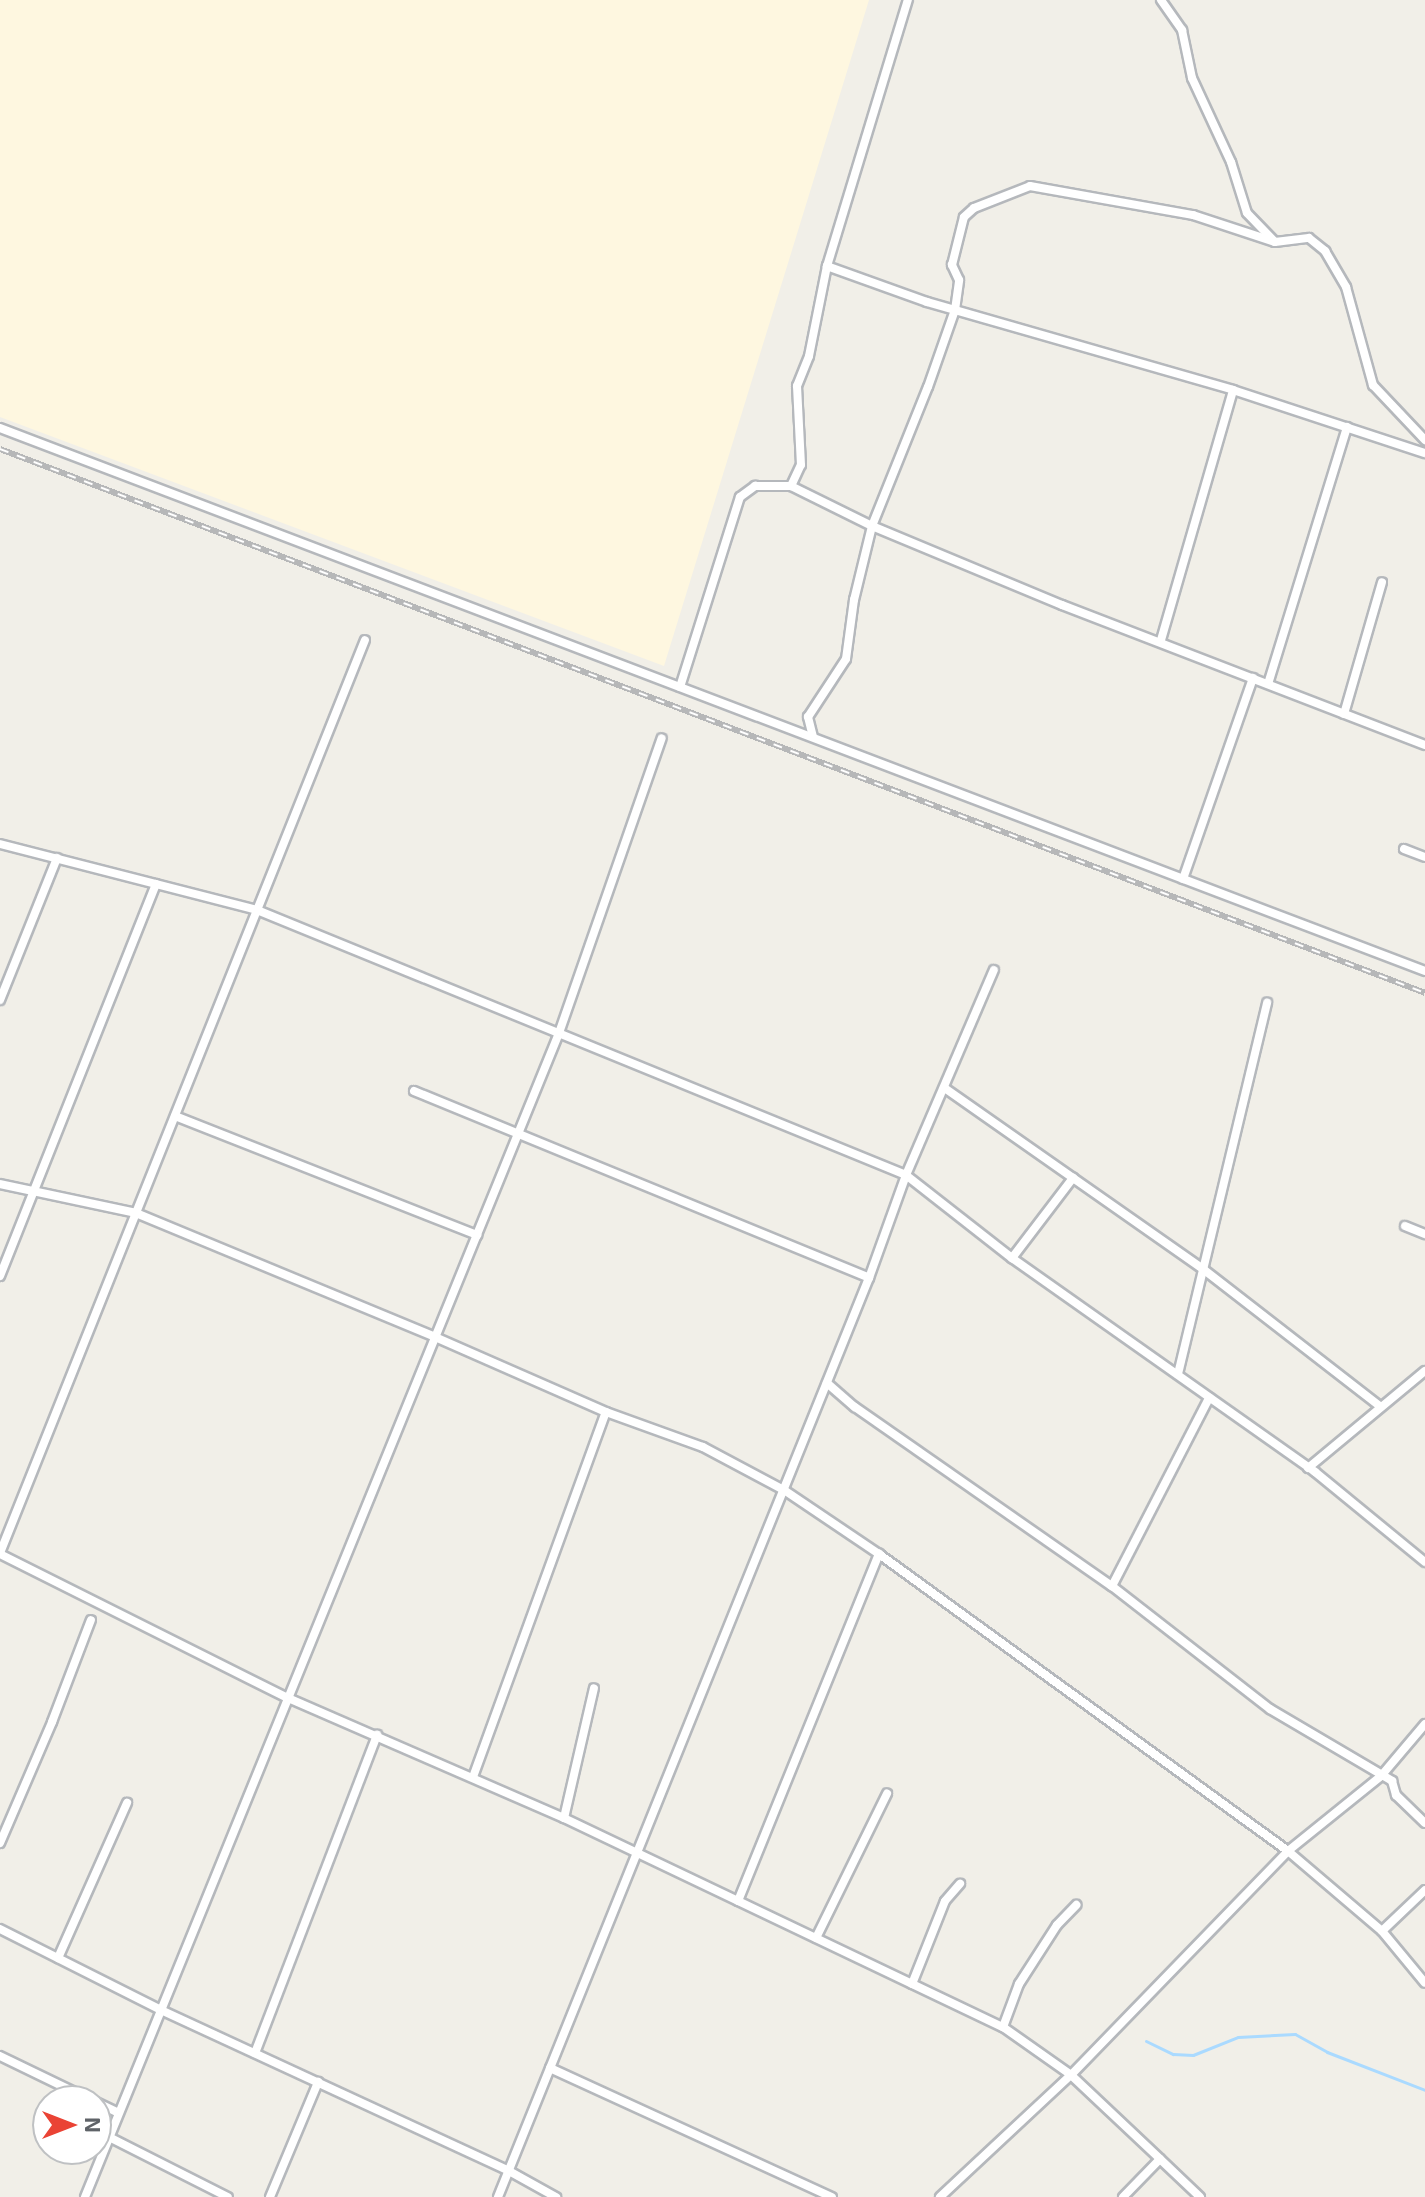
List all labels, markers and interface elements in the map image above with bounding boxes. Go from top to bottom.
north arrow [32,2085,112,2165]
text: N [81,2117,107,2133]

